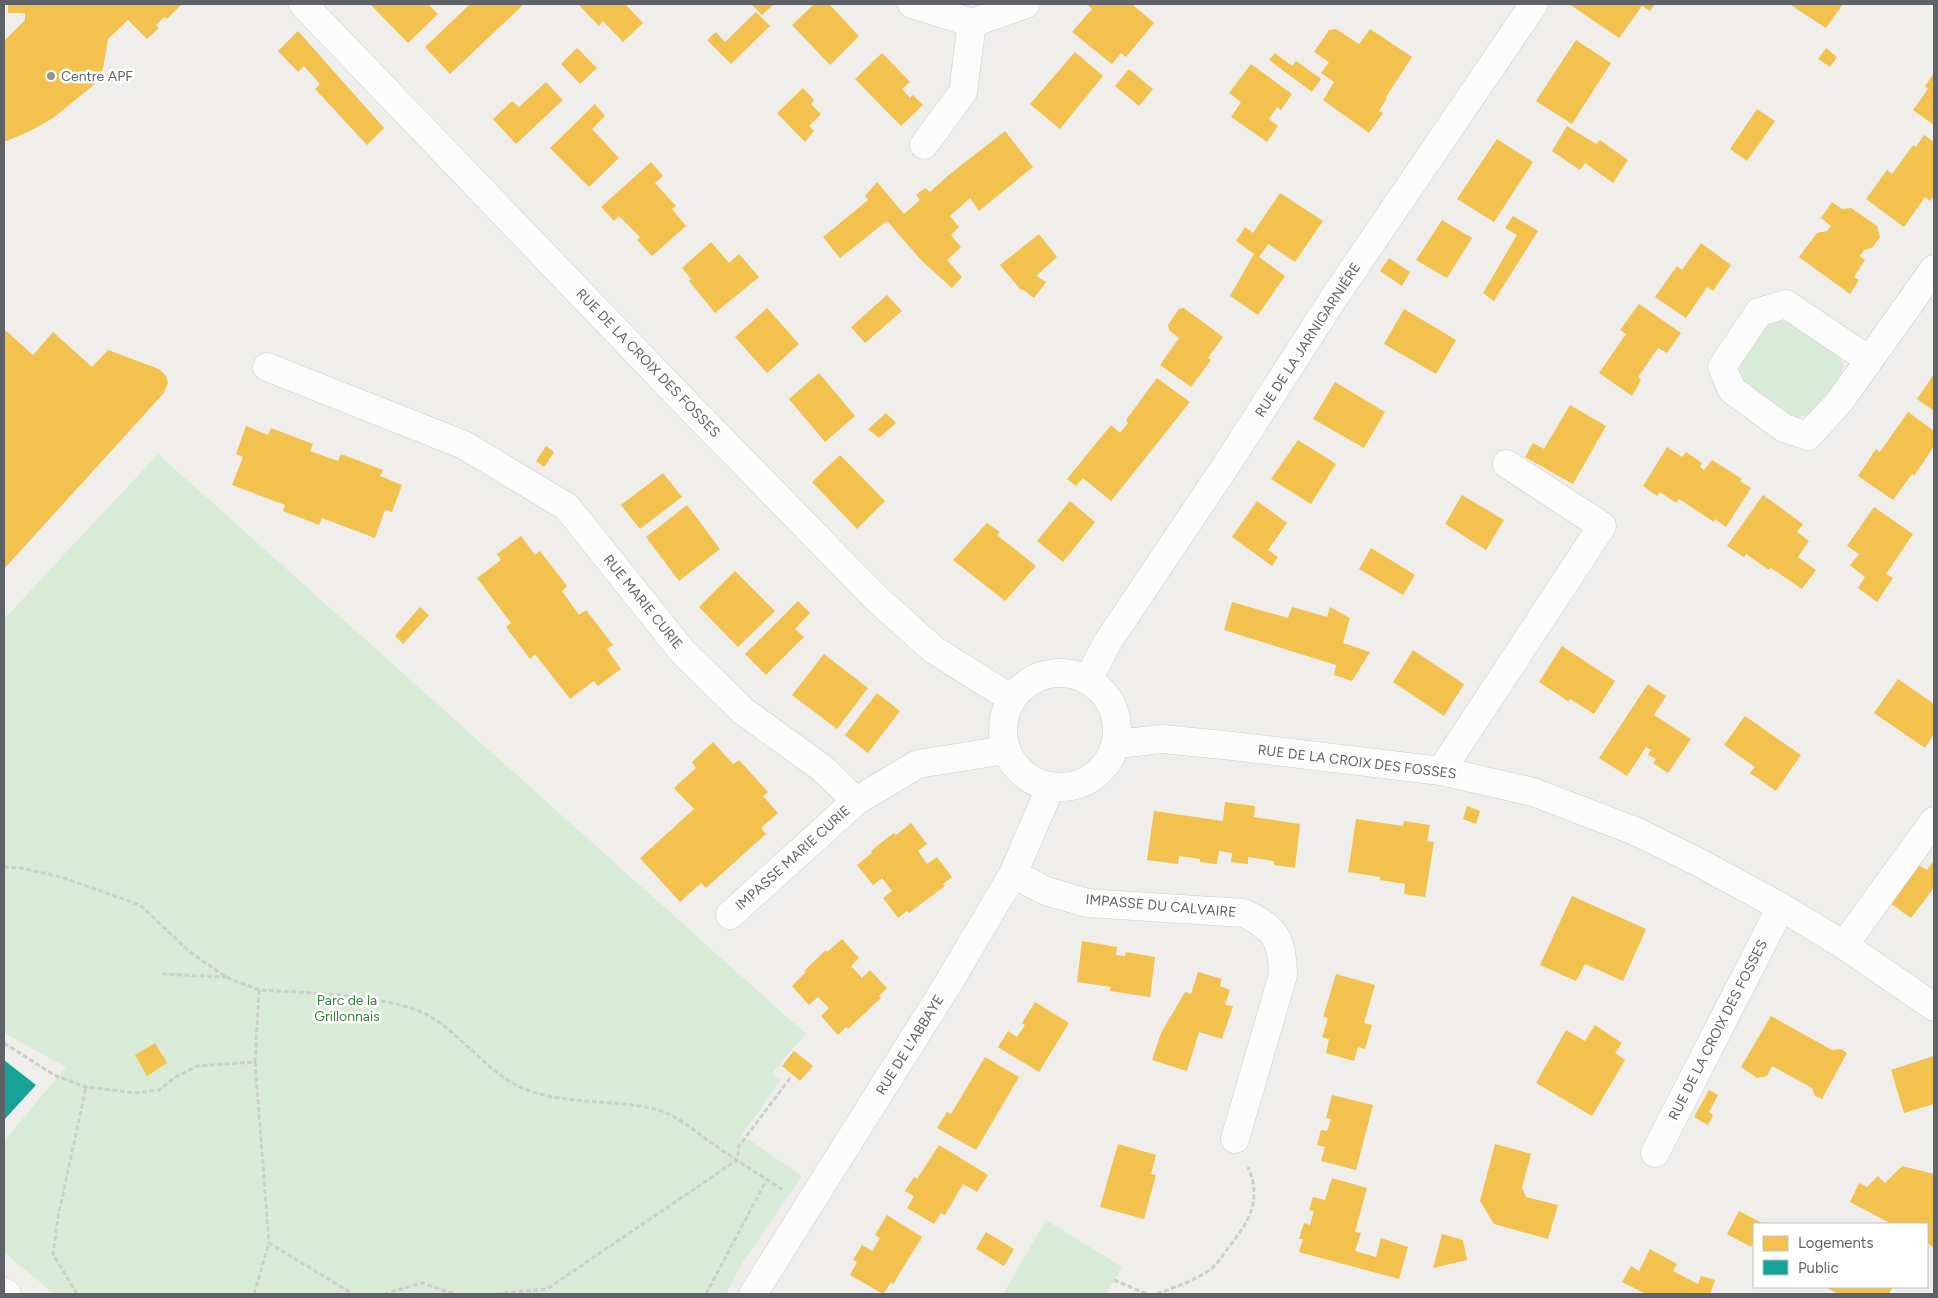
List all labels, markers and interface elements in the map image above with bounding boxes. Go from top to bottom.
place label: Centre APF [61,68,133,85]
marker: Centre APF [45,70,57,82]
street label: RUE DE LA JARNIGARNIÈRE [1252,260,1364,420]
street label: RUE DE LA CROIX DES FOSSES [572,285,724,441]
street label: RUE MARIE CURIE [600,551,686,653]
street label: RUE DE LA CROIX DES FOSSES [1257,741,1457,783]
street label: IMPASSE MARIE CURIE [732,802,854,914]
street label: IMPASSE DU CALVAIRE [1085,891,1237,921]
street label: RUE DE LA CROIX DES FOSSES [1665,937,1771,1123]
park label: Parc de la Grillonnais [314,992,380,1025]
street label: RUE DE L'ABBAYE [872,992,948,1098]
legend [1753,1223,1928,1288]
text: Logements [1798,1234,1873,1252]
text: Public [1798,1259,1839,1277]

